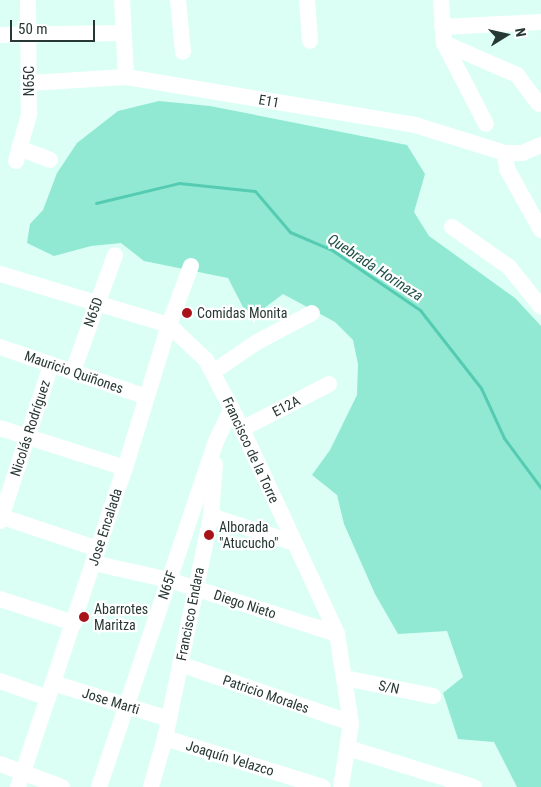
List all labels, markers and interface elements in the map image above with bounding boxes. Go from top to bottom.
scale bar [12,10,98,42]
north arrow [481,10,531,60]
text: 50 m [18,20,48,38]
text: N [512,27,529,38]
street label: N65C [21,66,37,96]
street label: E11 [257,91,281,111]
water label: Quebrada Horinaza [324,231,426,305]
street label: N65D [80,295,106,329]
place label: Comidas Monita [197,305,287,321]
marker: Comidas Monita [181,307,193,319]
street label: Mauricio Quiñones [22,347,126,397]
street label: Nicolás Rodríguez [7,378,53,478]
street label: E12A [269,392,303,420]
street label: Francisco de la Torre [219,394,283,506]
street label: Jose Encalada [85,486,125,568]
place label: Alborada "Atucucho" [219,519,279,552]
marker: Alborada "Atucucho" [203,529,215,541]
street label: Francisco Endara [173,566,207,662]
street label: N65F [154,568,180,602]
street label: Diego Nieto [212,586,278,622]
place label: Abarrotes Maritza [94,601,148,634]
marker: Abarrotes Maritza [78,611,90,623]
street label: Patricio Morales [221,671,311,717]
street label: S/N [377,677,401,697]
street label: Jose Marti [80,684,142,718]
street label: Joaquín Velazco [184,737,276,779]

